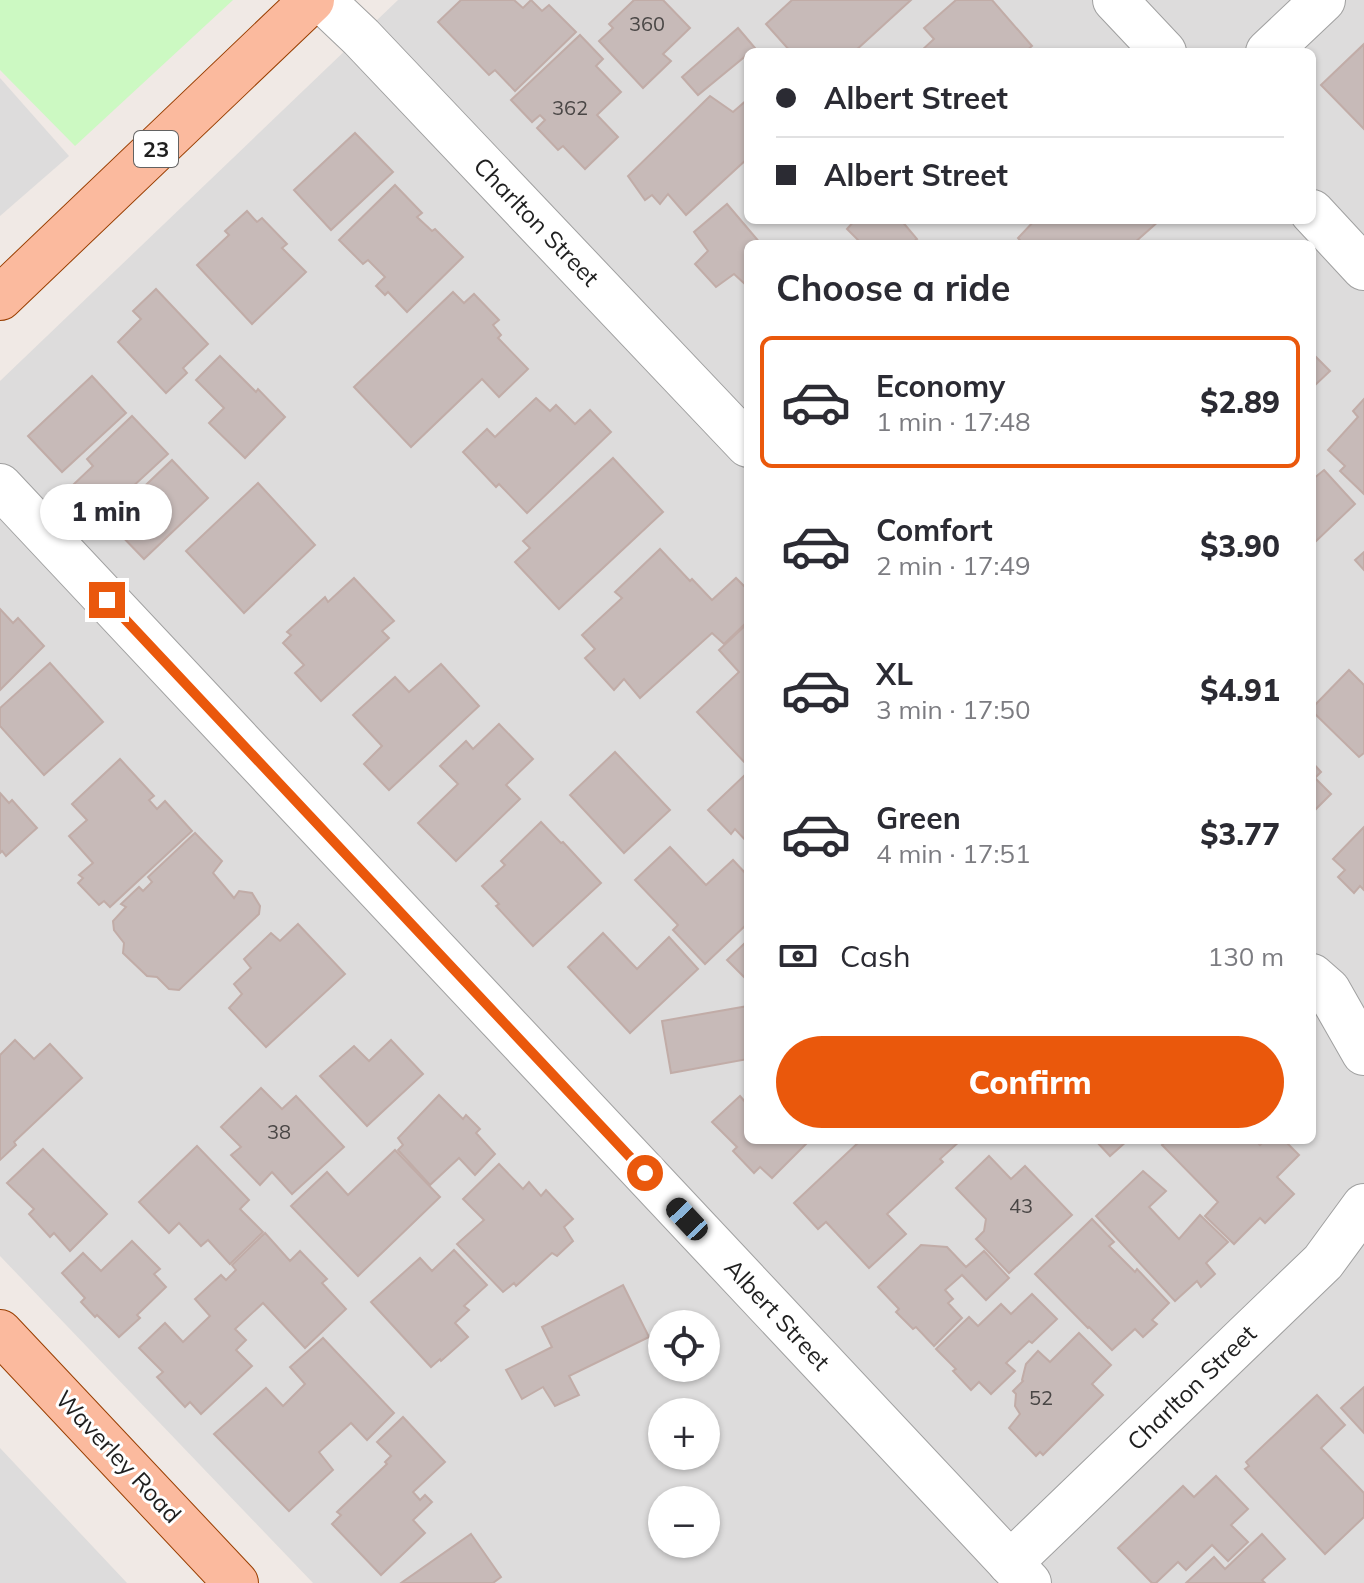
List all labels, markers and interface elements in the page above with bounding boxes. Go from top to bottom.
house number: 360 [629,11,665,36]
text: Albert Street [824,79,1008,117]
house number: 362 [552,95,588,120]
road number: 23 [134,131,178,167]
street label: Charlton Street [468,150,606,292]
text: Albert Street [824,156,1008,194]
text: Choose a ride [776,265,1010,310]
icon: car [780,366,852,438]
text: Economy [876,367,1005,405]
text: $2.89 [1200,383,1280,421]
text: 1 min · 17:48 [876,405,1031,438]
callout: 1 min [41,484,173,540]
text: 1 min [71,495,141,528]
icon: car [780,510,852,582]
text: Comfort [876,511,993,549]
text: $3.90 [1200,527,1280,565]
text: 2 min · 17:49 [876,549,1031,582]
route end [89,582,125,618]
icon: car [780,654,852,726]
text: XL [876,655,913,693]
text: $4.91 [1200,671,1280,709]
text: 3 min · 17:50 [876,693,1031,726]
icon: car [780,798,852,870]
text: Green [876,799,961,837]
text: $3.77 [1200,815,1280,853]
text: 4 min · 17:51 [876,837,1031,870]
icon: cash [776,934,820,978]
text: Cash [840,937,911,975]
text: 130 m [1208,940,1284,973]
button: Confirm [776,1036,1284,1128]
house number: 38 [267,1119,291,1144]
route start [627,1155,663,1191]
car [662,1193,712,1245]
house number: 43 [1009,1193,1033,1218]
street label: Albert Street [719,1252,837,1376]
map controls [648,1310,720,1558]
button: locate [648,1310,720,1382]
street label: Charlton Street [1120,1318,1262,1456]
street label: Waverley Road [50,1384,188,1529]
house number: 52 [1029,1385,1053,1410]
button: + [648,1398,720,1470]
button: − [648,1486,720,1558]

